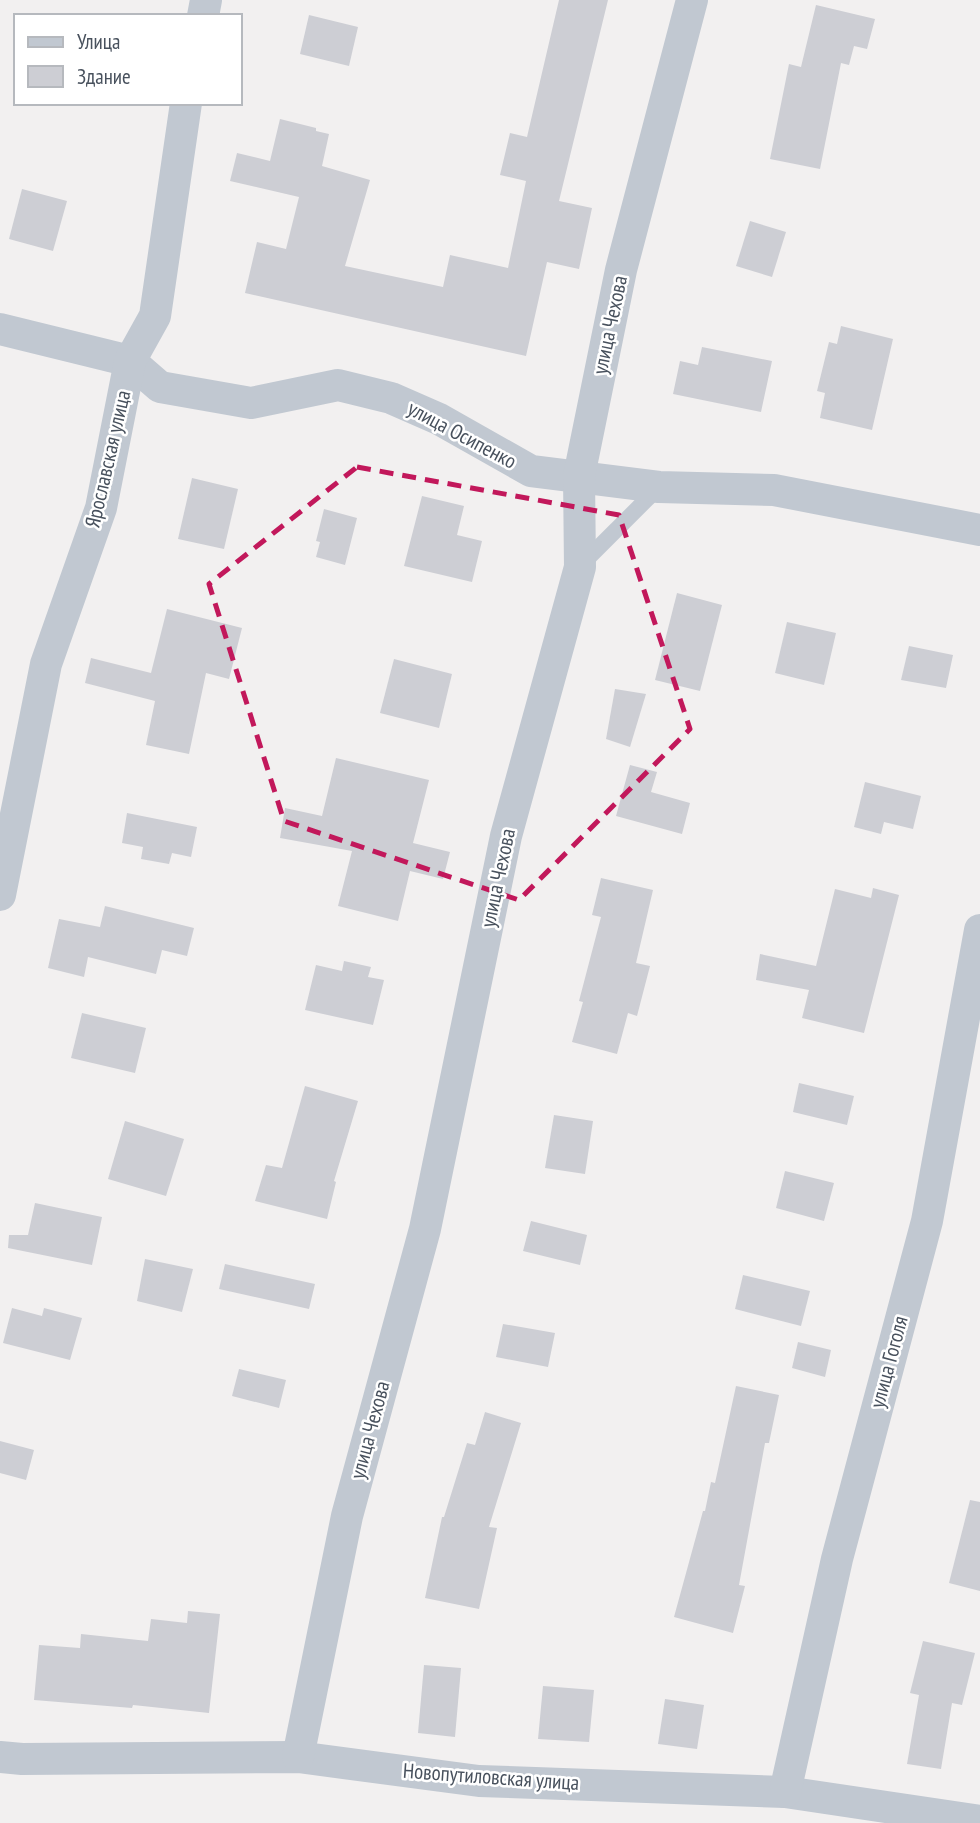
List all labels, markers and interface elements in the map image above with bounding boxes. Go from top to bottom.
legend [14,14,242,105]
text: Улица [77,28,120,55]
text: Здание [77,63,131,90]
street label: улица Чехова [586,273,633,377]
street label: Ярославская улица [79,388,136,530]
street label: улица Осипенко [403,395,521,475]
street label: улица Чехова [474,826,521,930]
street label: улица Гоголя [863,1313,914,1411]
street label: улица Чехова [343,1378,396,1482]
street label: Новопутиловская улица [402,1757,580,1796]

